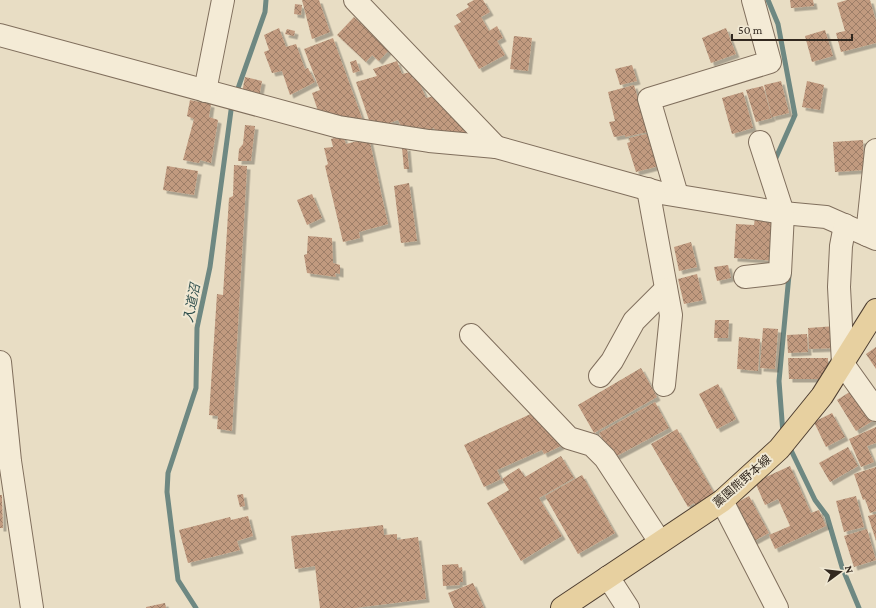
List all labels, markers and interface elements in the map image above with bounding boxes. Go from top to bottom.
scale bar [732,16,852,42]
text: 50 m [738,23,763,37]
water label: 入道沼 [180,281,203,324]
street label: 藁園熊野本線 [710,452,774,510]
north arrow [820,552,860,592]
text: N [843,564,857,575]

